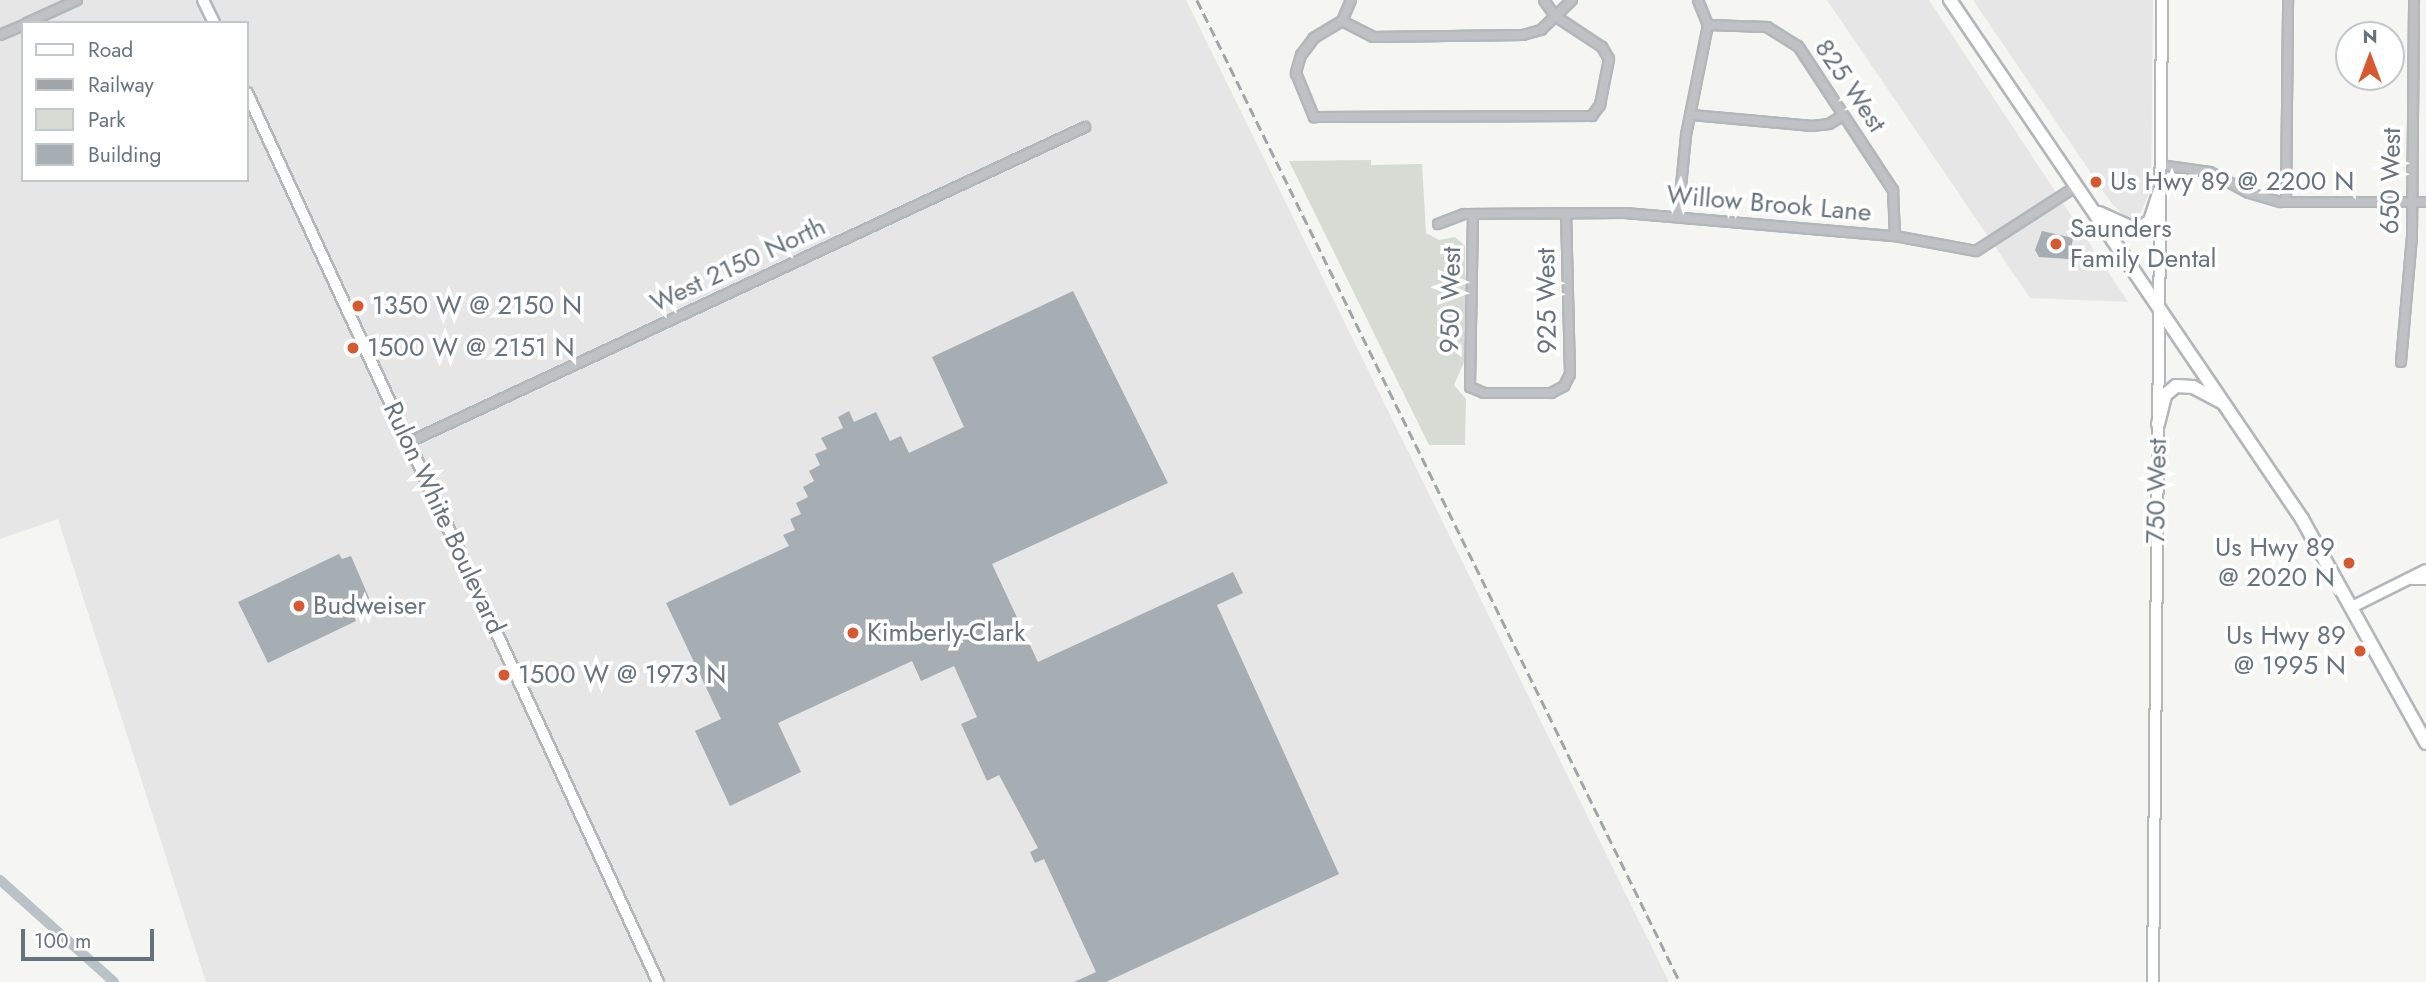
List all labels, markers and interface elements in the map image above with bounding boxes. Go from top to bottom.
legend [21,21,248,182]
north arrow [2335,21,2405,91]
text: N [2362,23,2378,50]
street label: 825 West [1808,34,1892,138]
text: Road [88,35,133,65]
text: Railway [88,70,154,100]
text: Park [88,105,125,135]
street label: 650 West [2374,127,2408,235]
text: Building [88,140,161,170]
place label: Us Hwy 89 @ 2200 N [2110,166,2354,198]
marker: Us Hwy 89 @ 2200 N [2088,174,2104,190]
street label: Willow Brook Lane [1665,179,1873,229]
street label: West 2150 North [646,211,830,319]
place label: Saunders Family Dental [2070,213,2216,274]
marker: Saunders Family Dental [2048,236,2064,252]
street label: 950 West [1434,246,1468,354]
street label: 925 West [1530,248,1564,354]
place label: 1350 W @ 2150 N [372,290,582,322]
marker: 1350 W @ 2150 N [350,298,366,314]
place label: 1500 W @ 2151 N [367,332,575,364]
marker: 1500 W @ 2151 N [345,340,361,356]
street label: Rulon White Boulevard [377,397,511,639]
street label: 750 West [2140,438,2174,544]
place label: Us Hwy 89 @ 2020 N [2215,532,2335,594]
marker: Us Hwy 89 @ 2020 N [2341,555,2357,571]
place label: Budweiser [313,590,426,622]
marker: Budweiser [291,598,307,614]
place label: Kimberly-Clark [867,617,1025,649]
place label: Us Hwy 89 @ 1995 N [2226,620,2346,682]
marker: Kimberly-Clark [845,625,861,641]
marker: Us Hwy 89 @ 1995 N [2352,643,2368,659]
place label: 1500 W @ 1973 N [518,659,726,691]
marker: 1500 W @ 1973 N [496,667,512,683]
scale bar [24,916,158,960]
text: 100 m [34,926,91,956]

